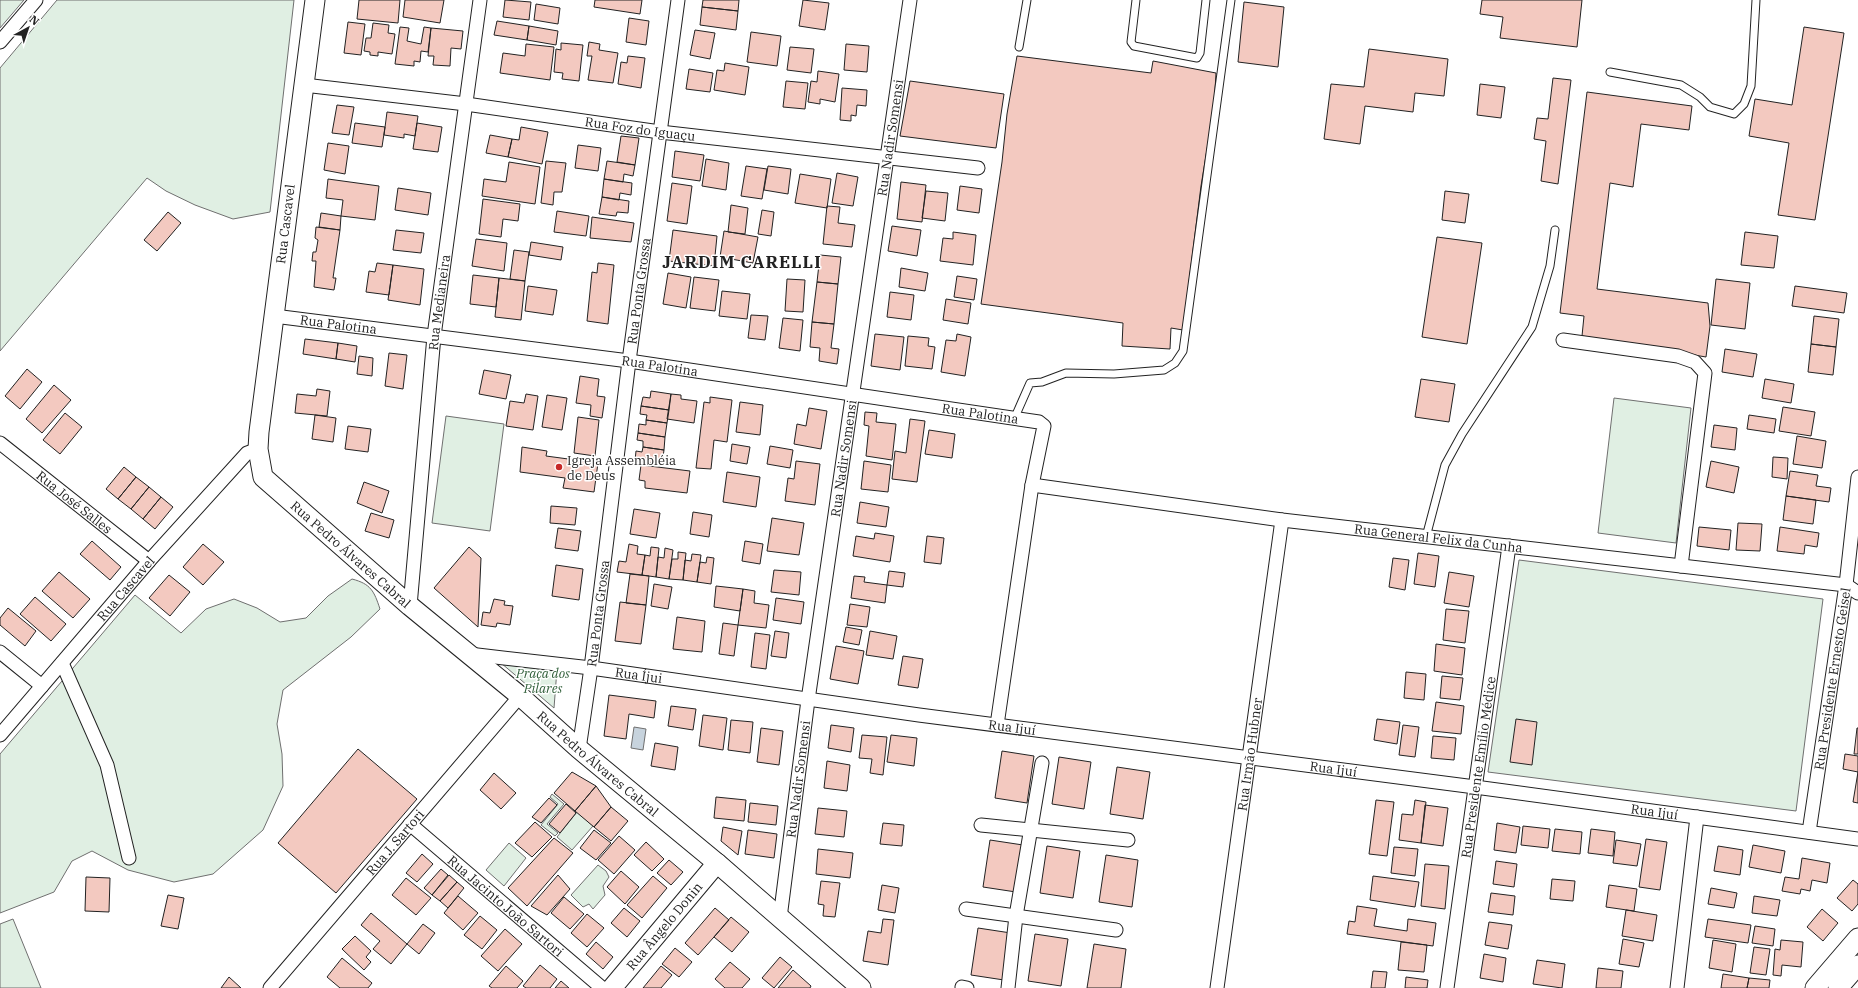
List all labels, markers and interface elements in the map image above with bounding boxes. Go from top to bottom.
north arrow [8,8,48,48]
text: N [27,12,42,29]
street label: Rua Nadir Somensi [874,78,907,197]
street label: Rua Foz do Iguaçu [584,113,696,145]
street label: Rua Cascavel [272,183,299,265]
street label: Rua Ponta Grossa [623,237,655,345]
district label: JARDIM CARELLI [662,251,822,273]
street label: Rua Medianeira [425,253,454,351]
street label: Rua Palotina [299,311,378,338]
street label: Rua Palotina [620,352,699,380]
street label: Rua Nadir Somensi [827,399,861,518]
street label: Rua Palotina [941,400,1020,428]
place label: Igreja Assembléia de Deus [567,452,676,484]
marker: Igreja Assembléia de Deus [554,462,564,472]
street label: Rua José Salles [33,467,116,538]
street label: Rua Pedro Álvares Cabral [287,497,414,612]
street label: Rua General Felix da Cunha [1353,520,1524,557]
street label: Rua Cascavel [93,553,158,625]
street label: Rua Ponta Grossa [583,559,613,668]
street label: Rua Presidente Ernesto Geisel [1810,586,1855,771]
street label: Rua Íjui [614,664,663,687]
park label: Praça dos Pilares [515,665,570,697]
street label: Rua Presidente Emílio Médice [1457,675,1500,859]
street label: Rua Irmão Hubner [1234,696,1266,812]
street label: Rua Pedro Álvares Cabral [533,707,662,820]
street label: Rua Ijuí [987,716,1037,739]
street label: Rua Nadir Somensi [782,720,814,839]
street label: Rua Ijuí [1309,758,1358,781]
street label: Rua Ijuí [1630,800,1679,823]
street label: Rua J. Sartori [362,806,428,879]
street label: Rua Jacinto João Sartori [444,852,567,960]
street label: Rua Ângelo Donin [623,879,706,974]

